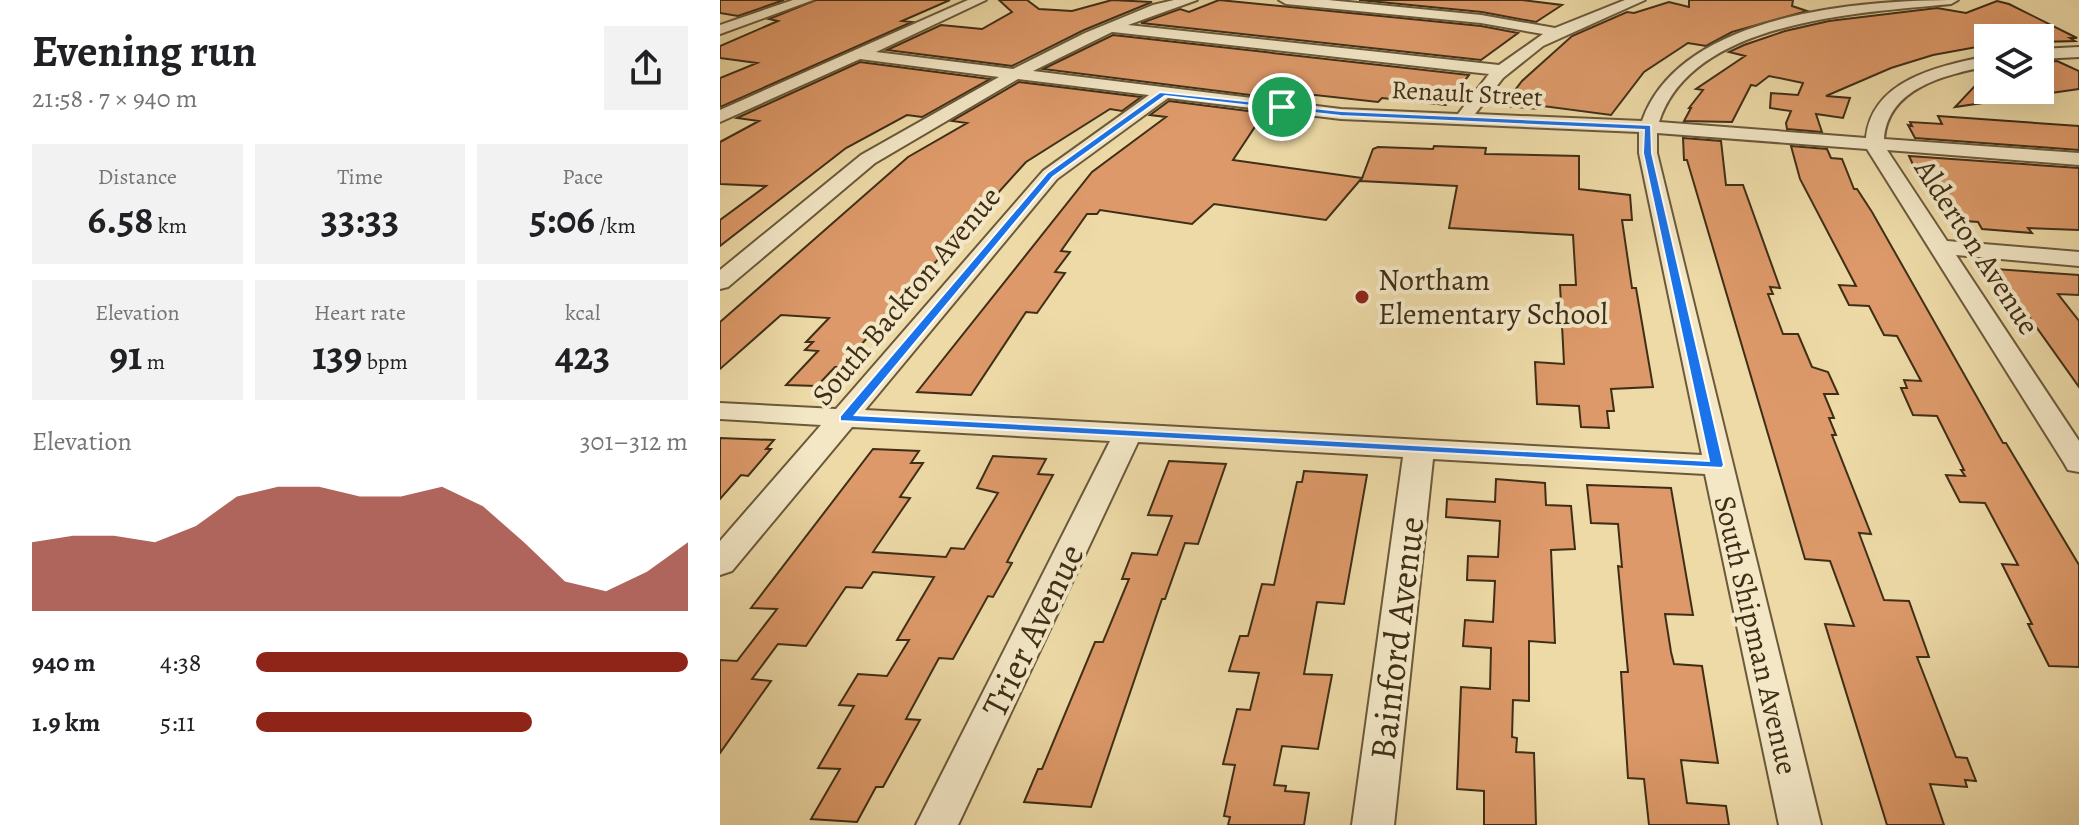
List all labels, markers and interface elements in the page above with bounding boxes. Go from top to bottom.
text: Evening run [32,21,257,81]
map controls [1974,24,2054,104]
button: layers [1974,24,2054,104]
button: share [604,26,688,110]
street label: Renault Street [1391,72,1544,115]
pin [1248,73,1316,141]
text: 21:58 · 7 × 940 m [32,81,197,116]
icon: arrive [1260,85,1304,129]
street label: Alderton Avenue [1905,151,2049,343]
text: Distance [98,162,177,192]
text: Time [337,162,383,192]
text: Pace [562,162,603,192]
street label: South Backton Avenue [802,178,1010,414]
text: 6.58 [88,192,154,247]
text: 33:33 [321,192,399,247]
text: 5:06 [530,192,595,247]
text: km [154,211,187,241]
text: /km [595,211,636,241]
place label: Northam Elementary School [1378,260,1608,334]
marker: Northam Elementary School [1353,288,1371,306]
text: Elevation [95,298,180,328]
text: Heart rate [314,298,406,328]
text: kcal [565,298,600,328]
text: 91 [110,328,142,383]
text: 139 [312,328,362,383]
text: 423 [555,328,610,383]
text: m [142,347,165,377]
text: bpm [362,347,408,377]
text: Elevation [32,424,132,459]
text: 301–312 m [580,424,688,459]
street label: South Shipman Avenue [1704,492,1808,778]
street label: Bainford Avenue [1357,514,1436,762]
street label: Trier Avenue [969,536,1095,725]
text: 940 m [32,645,96,680]
text: 4:38 [160,645,201,680]
text: 1.9 km [32,705,100,740]
text: 5:11 [160,705,195,740]

